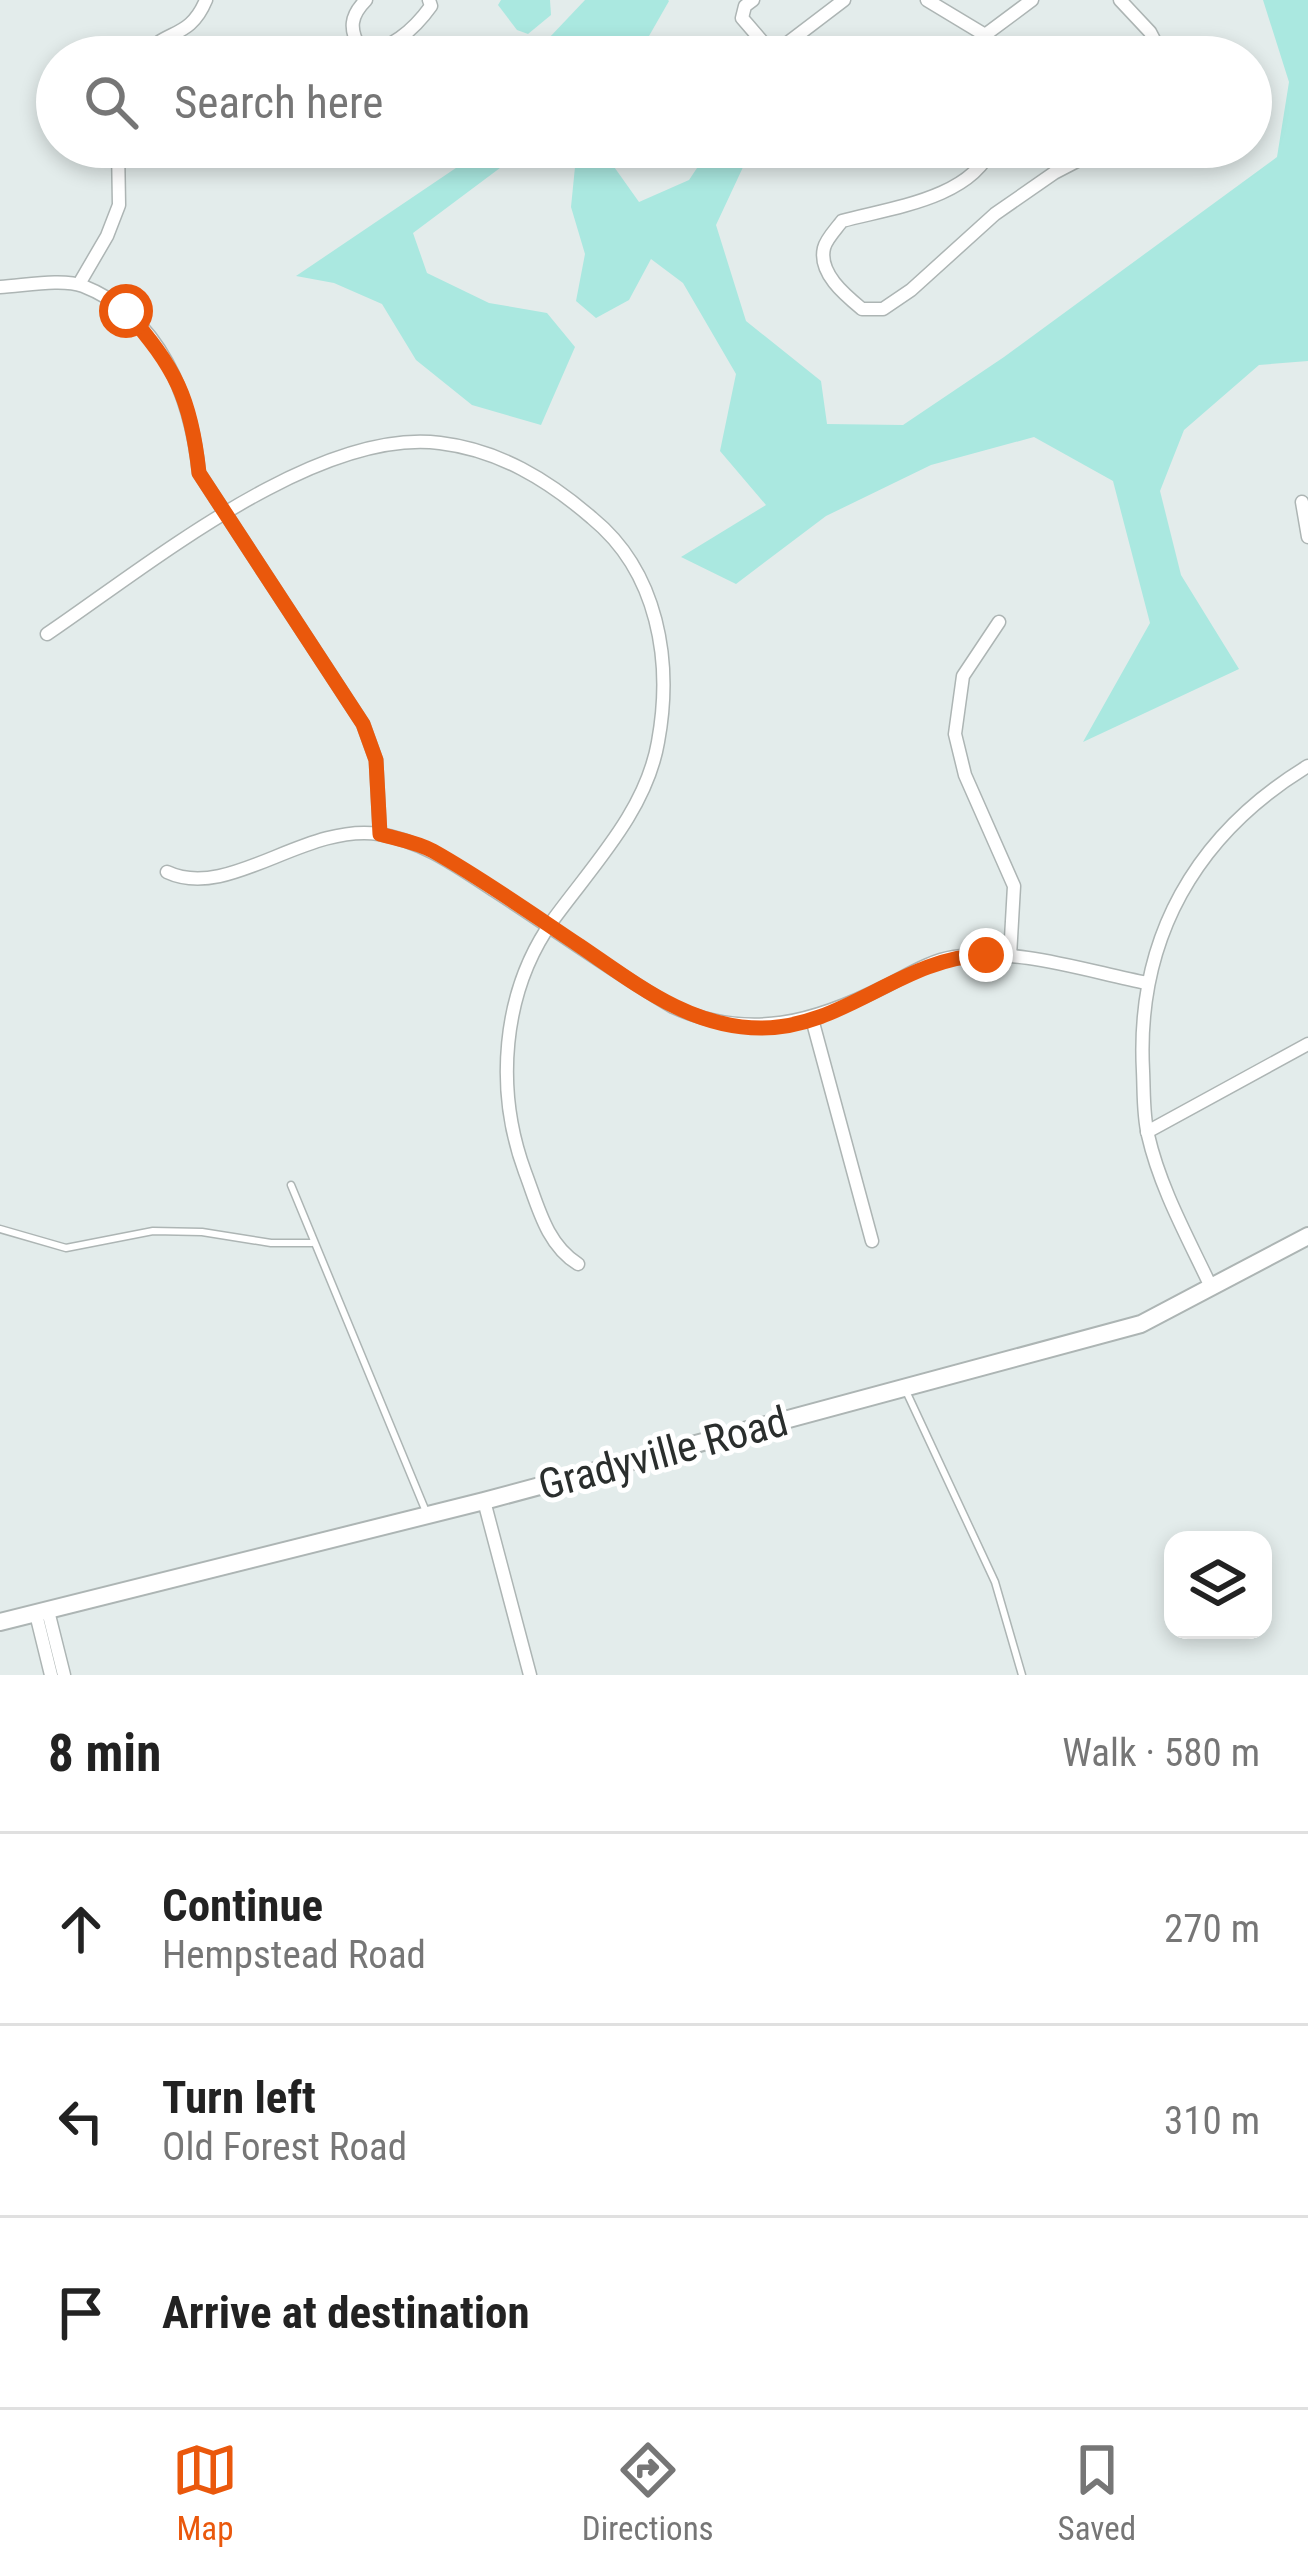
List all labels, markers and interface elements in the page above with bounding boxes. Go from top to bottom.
search box [36,36,1272,168]
icon: search [78,69,144,135]
text: Search here [174,76,383,129]
route start [99,284,153,338]
route end [959,928,1013,982]
street label: Gradyville Road [533,1396,793,1510]
map controls [1164,1531,1272,1639]
button: layers [1164,1531,1272,1639]
text: 8 min [48,1724,161,1783]
text: Walk · 580 m [1062,1730,1260,1776]
text: Continue [162,1879,323,1932]
icon: ahead [48,1896,114,1962]
text: 270 m [1164,1906,1260,1952]
text: Hempstead Road [162,1932,426,1978]
text: Turn left [162,2071,316,2124]
icon: left [48,2088,114,2154]
text: 310 m [1164,2098,1260,2144]
text: Old Forest Road [162,2124,407,2170]
icon: arrive [48,2280,114,2346]
text: Arrive at destination [162,2286,530,2339]
tab: Map [172,2437,238,2548]
tab: Directions [582,2437,714,2548]
tab: Saved [1058,2437,1136,2548]

